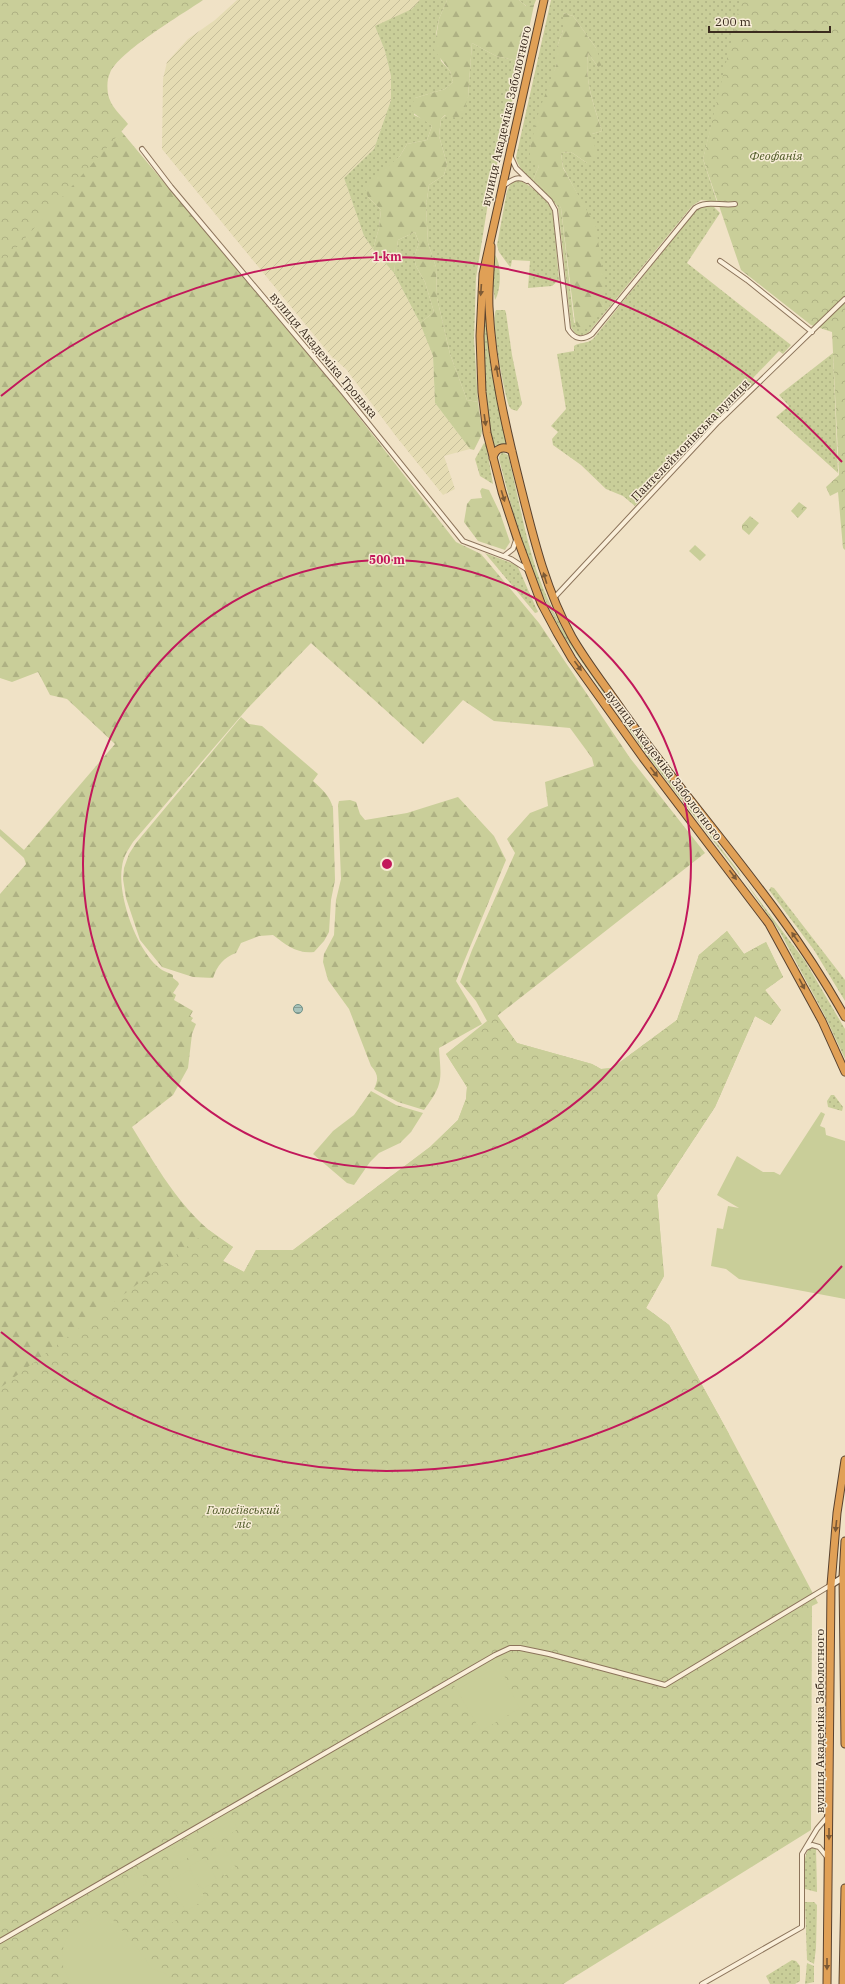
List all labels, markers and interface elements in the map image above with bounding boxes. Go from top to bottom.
scale bar [709,8,830,34]
text: 200 m [715,14,751,29]
street label: вулиця Академіка Заболотного [478,24,534,208]
park label: Феофанія [750,148,803,163]
text: 1 km [372,249,402,264]
one-way arrow [478,284,485,296]
street label: вулиця Академіка Тронька [267,289,381,421]
one-way arrow [493,365,499,377]
street label: Пантелеймонівська вулиця [628,376,752,504]
one-way arrow [482,413,488,426]
one-way arrow [500,490,506,502]
text: 500 m [369,552,405,567]
one-way arrow [542,571,548,583]
one-way arrow [574,661,582,672]
street label: вулиця Академіка Заболотного [602,687,726,843]
one-way arrow [649,766,658,777]
centre of rings [380,857,394,871]
one-way arrow [729,869,737,880]
one-way arrow [791,932,799,942]
one-way arrow [799,979,806,990]
park label: Голосіївський ліс [205,1502,280,1531]
one-way arrow [832,1520,839,1532]
street label: вулиця Академіка Заболотного [812,1628,827,1813]
one-way arrow [826,1828,832,1841]
one-way arrow [824,1958,830,1971]

